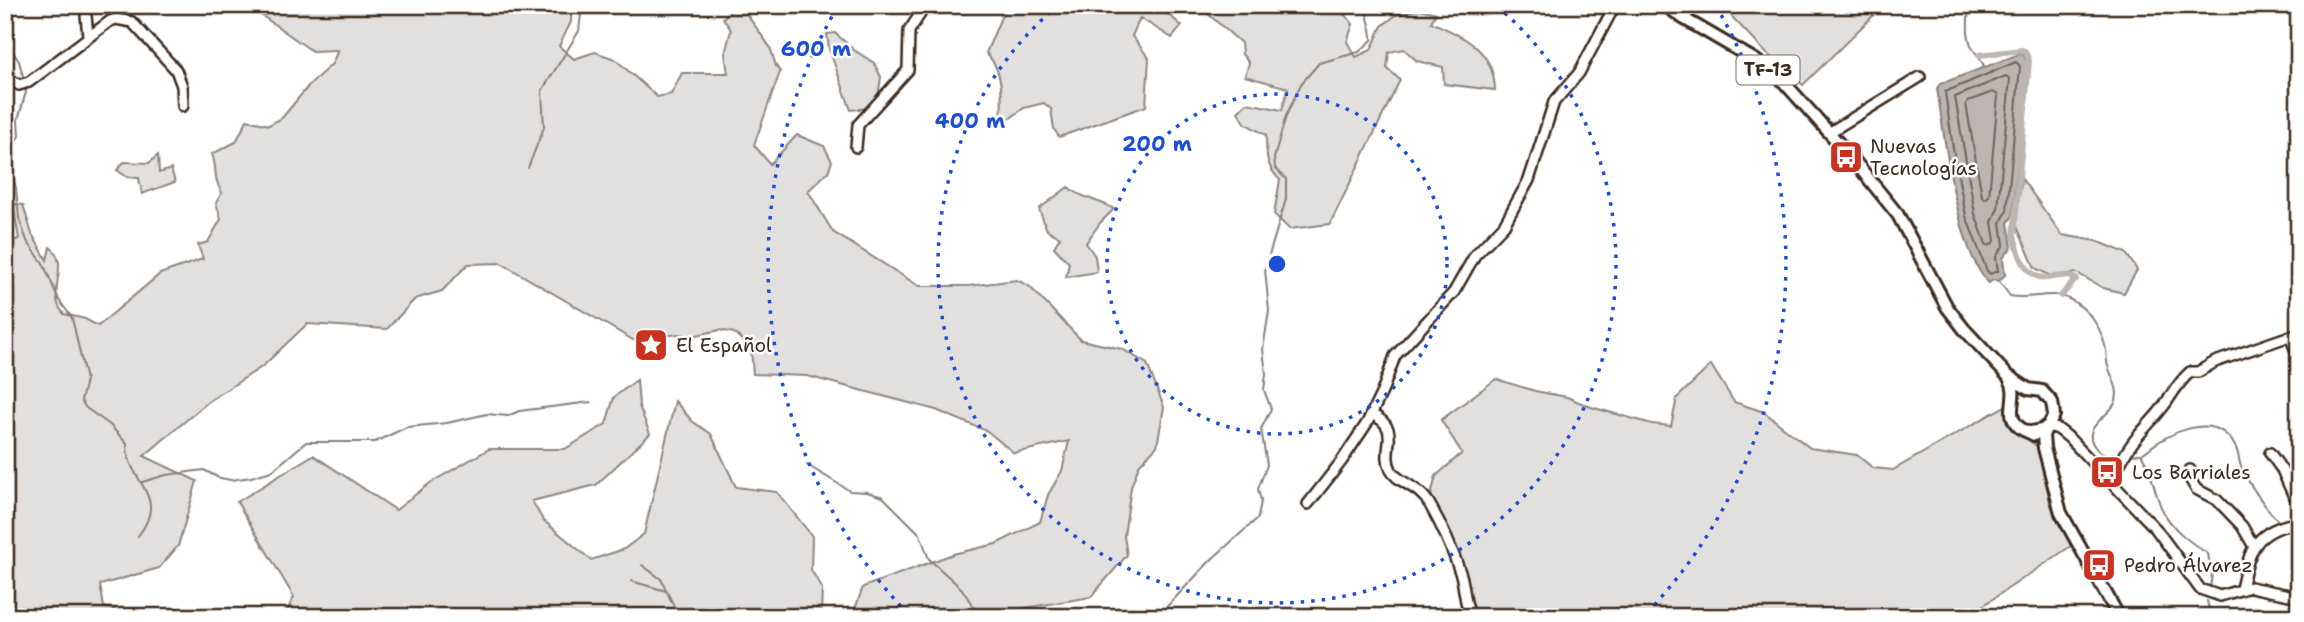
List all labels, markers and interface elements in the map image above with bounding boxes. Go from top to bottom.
text: 600 m [781,35,851,63]
road number: TF-13 [1736,56,1800,84]
text: 400 m [935,107,1005,135]
text: 200 m [1122,130,1192,158]
place label: Nuevas Tecnologías [1870,134,1977,181]
bus stop icon: Nuevas Tecnologías [1827,138,1865,176]
centre of rings [1265,252,1289,276]
place icon: El Español [632,326,670,364]
place label: El Español [676,333,772,358]
bus stop icon: Los Barriales [2088,453,2126,491]
place label: Los Barriales [2132,460,2251,485]
bus stop icon: Pedro Álvarez [2080,546,2118,584]
place label: Pedro Álvarez [2124,552,2253,578]

